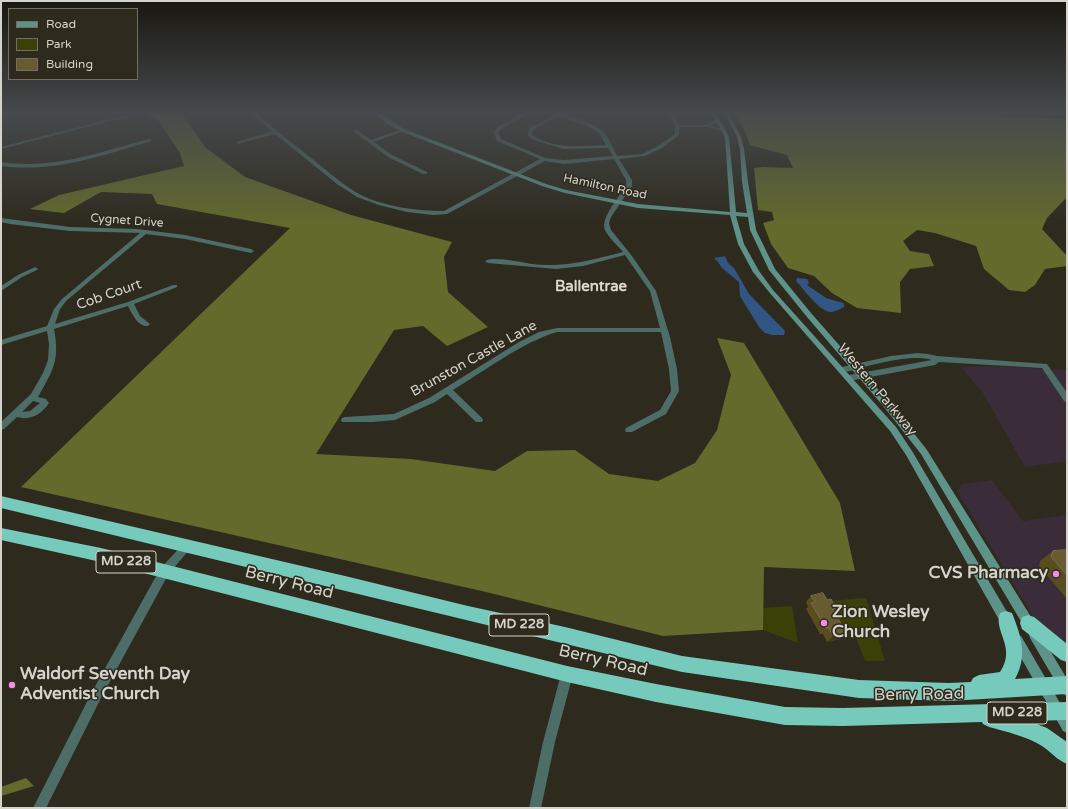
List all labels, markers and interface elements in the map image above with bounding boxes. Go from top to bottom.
legend [8,8,138,80]
text: Road [46,17,76,31]
text: Park [46,37,72,51]
text: Building [46,57,93,71]
street label: Hamilton Road [562,171,648,203]
street label: Cygnet Drive [90,211,164,231]
street label: Cob Court [74,276,144,314]
district label: Ballentrae [555,278,627,296]
street label: Brunston Castle Lane [408,317,540,401]
street label: Western Parkway [834,341,920,439]
road number: MD 228 [96,551,156,573]
street label: Berry Road [243,562,335,604]
place label: CVS Pharmacy [928,564,1048,584]
marker: CVS Pharmacy [1051,569,1061,579]
place label: Zion Wesley Church [832,603,929,643]
road number: MD 228 [489,614,549,636]
marker: Zion Wesley Church [819,618,829,628]
street label: Berry Road [557,641,649,681]
place label: Waldorf Seventh Day Adventist Church [20,665,190,705]
marker: Waldorf Seventh Day Adventist Church [7,680,17,690]
street label: Berry Road [874,684,964,706]
road number: MD 228 [987,702,1047,724]

